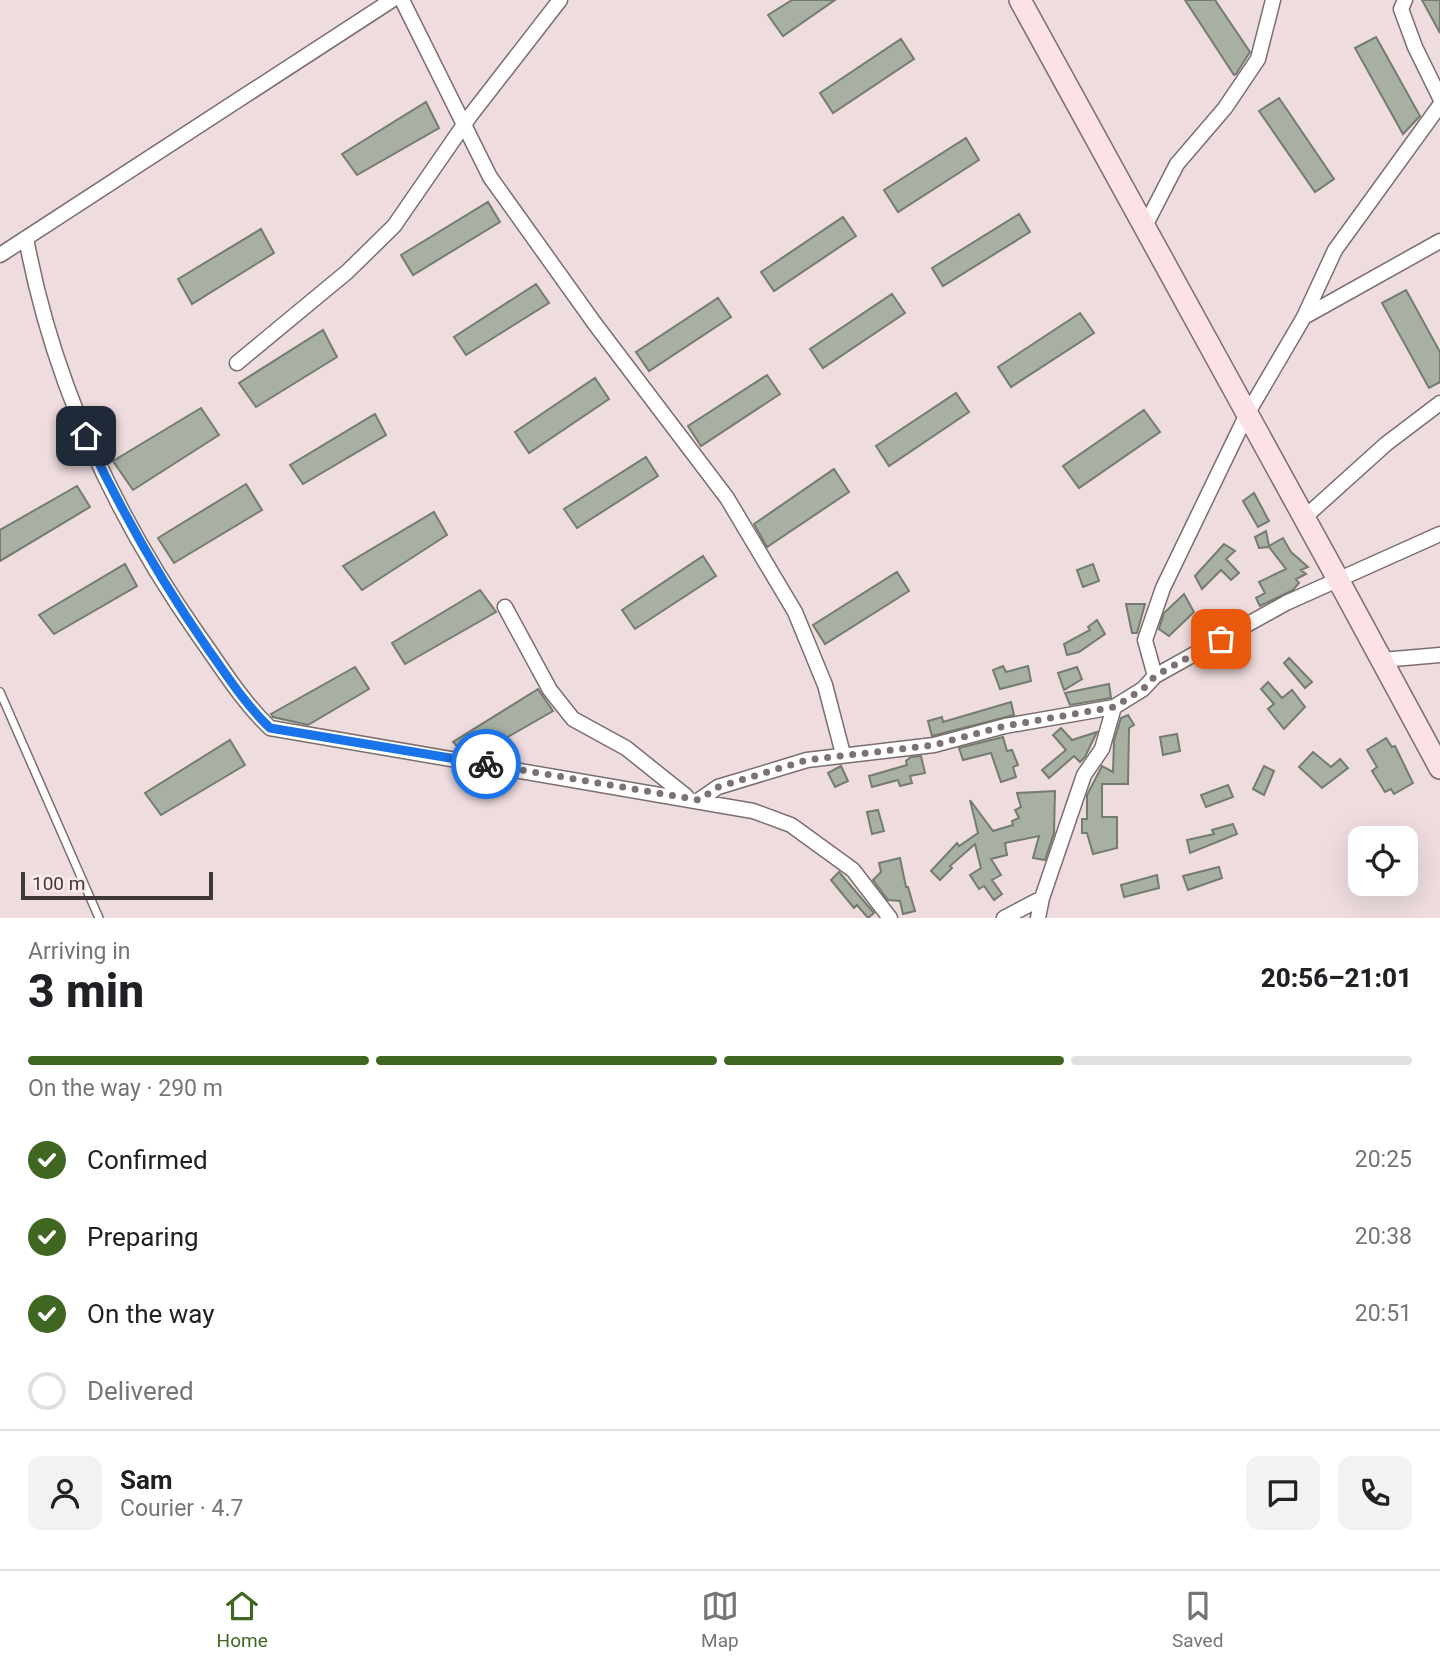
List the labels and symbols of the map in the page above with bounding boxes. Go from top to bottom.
pin [56,406,116,466]
pin [1191,609,1251,669]
courier [451,729,521,799]
scale bar [21,869,214,901]

